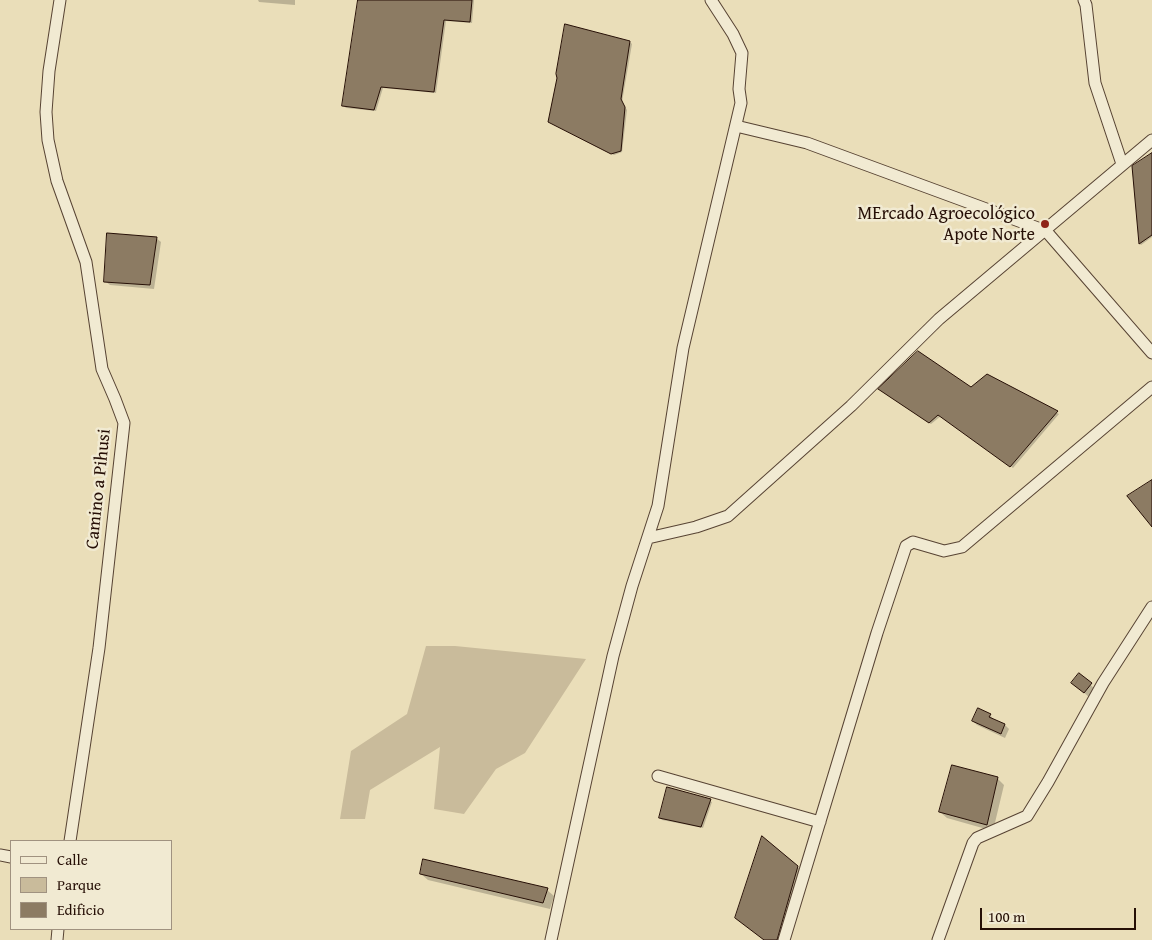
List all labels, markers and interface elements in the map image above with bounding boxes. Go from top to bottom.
place label: MErcado Agroecológico Apote Norte [858,203,1035,245]
marker: MErcado Agroecológico Apote Norte [1039,218,1051,230]
street label: Camino a Pihusi [82,428,116,550]
legend [10,840,172,930]
text: Calle [57,849,88,870]
text: Parque [57,874,101,895]
scale bar [982,898,1138,930]
text: Edificio [57,899,104,920]
text: 100 m [988,906,1025,927]

